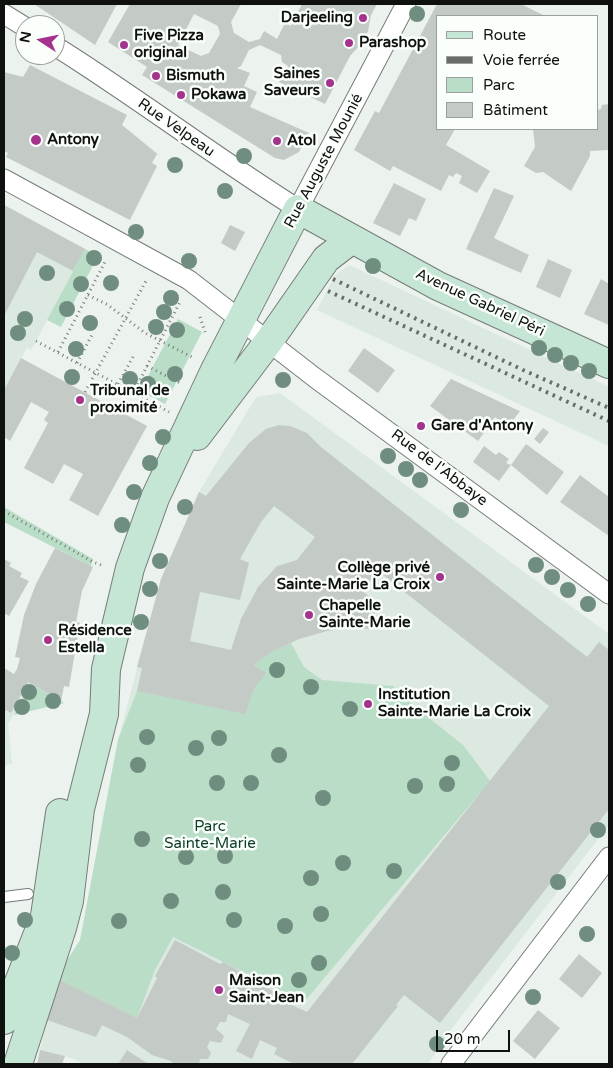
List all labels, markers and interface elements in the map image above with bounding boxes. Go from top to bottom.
place label: Darjeeling [281,9,353,27]
marker: Darjeeling [357,12,369,24]
north arrow [15,15,65,65]
legend [436,15,598,130]
text: Route [483,26,526,44]
place label: Five Pizza original [134,27,204,62]
text: N [16,30,35,44]
place label: Parashop [359,34,426,52]
marker: Parashop [343,37,355,49]
marker: Five Pizza original [118,39,130,51]
text: Voie ferrée [483,51,560,69]
place label: Saines Saveurs [264,65,320,100]
place label: Bismuth [166,67,225,85]
marker: Bismuth [150,70,162,82]
text: Parc [483,76,515,94]
marker: Saines Saveurs [324,77,336,89]
place label: Pokawa [191,86,247,104]
marker: Pokawa [175,89,187,101]
street label: Rue Auguste Mounié [281,91,367,231]
street label: Rue Velpeau [134,95,218,161]
text: Bâtiment [483,101,548,119]
place label: Antony [47,131,99,149]
place label: Atol [287,132,316,150]
marker: Antony [29,133,43,147]
marker: Atol [271,135,283,147]
street label: Avenue Gabriel Péri [413,265,547,341]
place label: Tribunal de proximité [90,382,169,417]
marker: Tribunal de proximité [74,394,86,406]
place label: Gare d'Antony [431,417,533,435]
marker: Gare d'Antony [415,420,427,432]
street label: Rue de l'Abbaye [387,426,491,510]
place label: Collège privé Sainte-Marie La Croix [277,559,430,594]
marker: Collège privé Sainte-Marie La Croix [434,571,446,583]
place label: Chapelle Sainte-Marie [319,597,410,632]
marker: Chapelle Sainte-Marie [303,609,315,621]
place label: Résidence Estella [58,622,132,657]
marker: Résidence Estella [42,634,54,646]
place label: Institution Sainte-Marie La Croix [378,686,531,721]
marker: Institution Sainte-Marie La Croix [362,698,374,710]
park label: Parc Sainte-Marie [164,818,256,853]
place label: Maison Saint-Jean [229,972,304,1007]
marker: Maison Saint-Jean [213,984,225,996]
scale bar [438,1020,512,1052]
text: 20 m [444,1030,481,1048]

